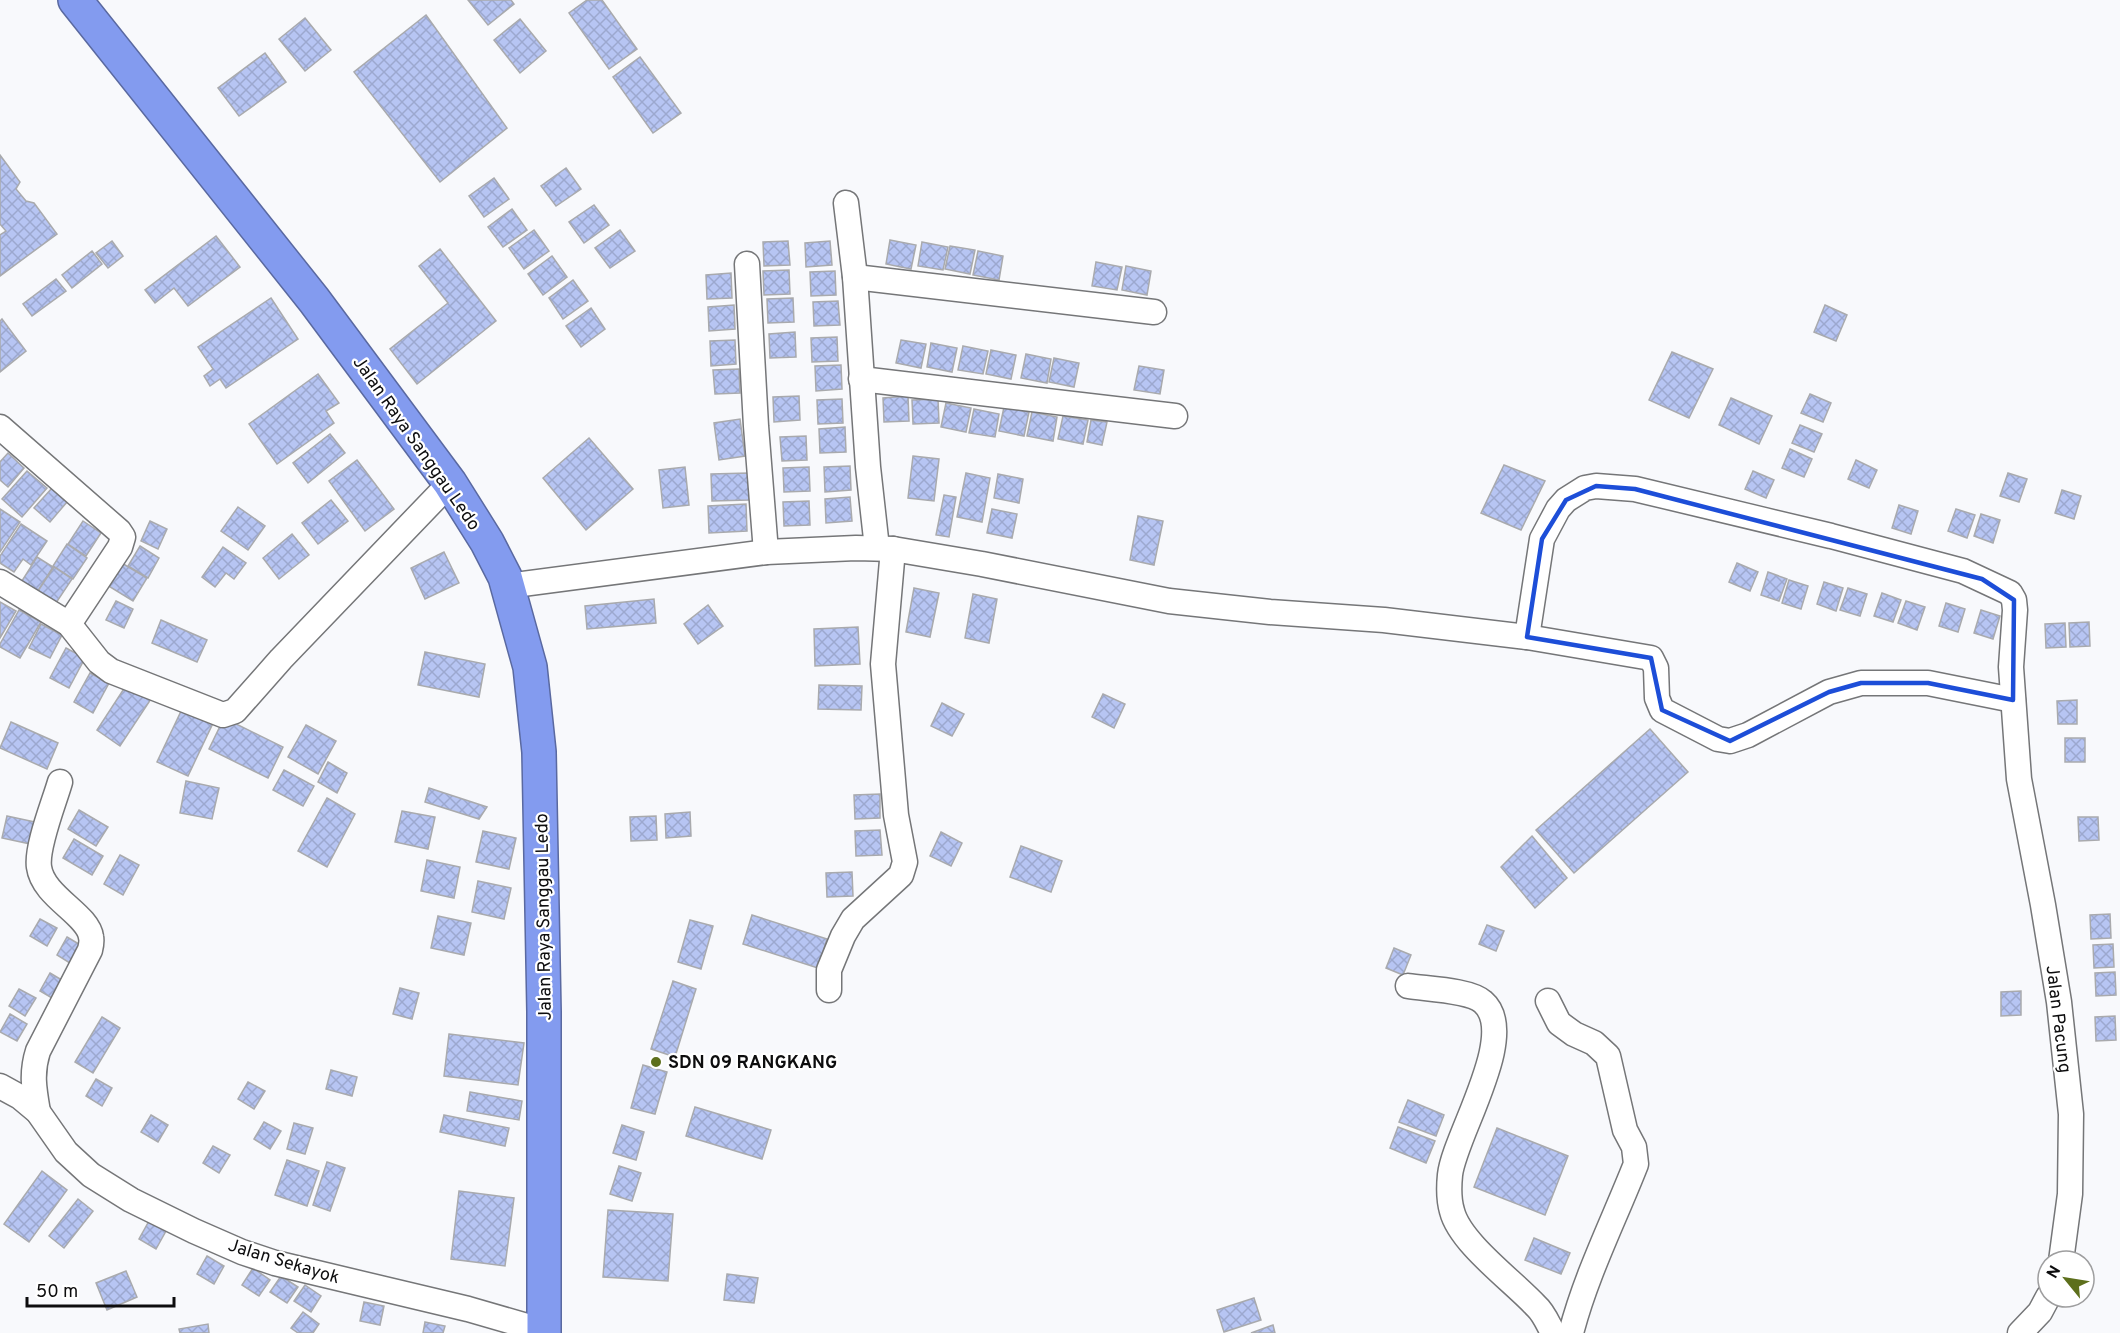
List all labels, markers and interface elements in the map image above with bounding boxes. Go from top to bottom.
street label: Jalan Raya Sanggau Ledo [347,352,485,535]
street label: Jalan Raya Sanggau Ledo [531,813,558,1021]
street label: Jalan Pacung [2039,964,2076,1074]
place label: SDN 09 RANGKANG [668,1052,837,1075]
marker: SDN 09 RANGKANG [649,1055,663,1069]
street label: Jalan Sekayok [225,1235,342,1290]
north arrow [2036,1249,2096,1309]
text: N [2043,1263,2066,1282]
scale bar [27,1270,174,1308]
text: 50 m [36,1281,78,1304]

